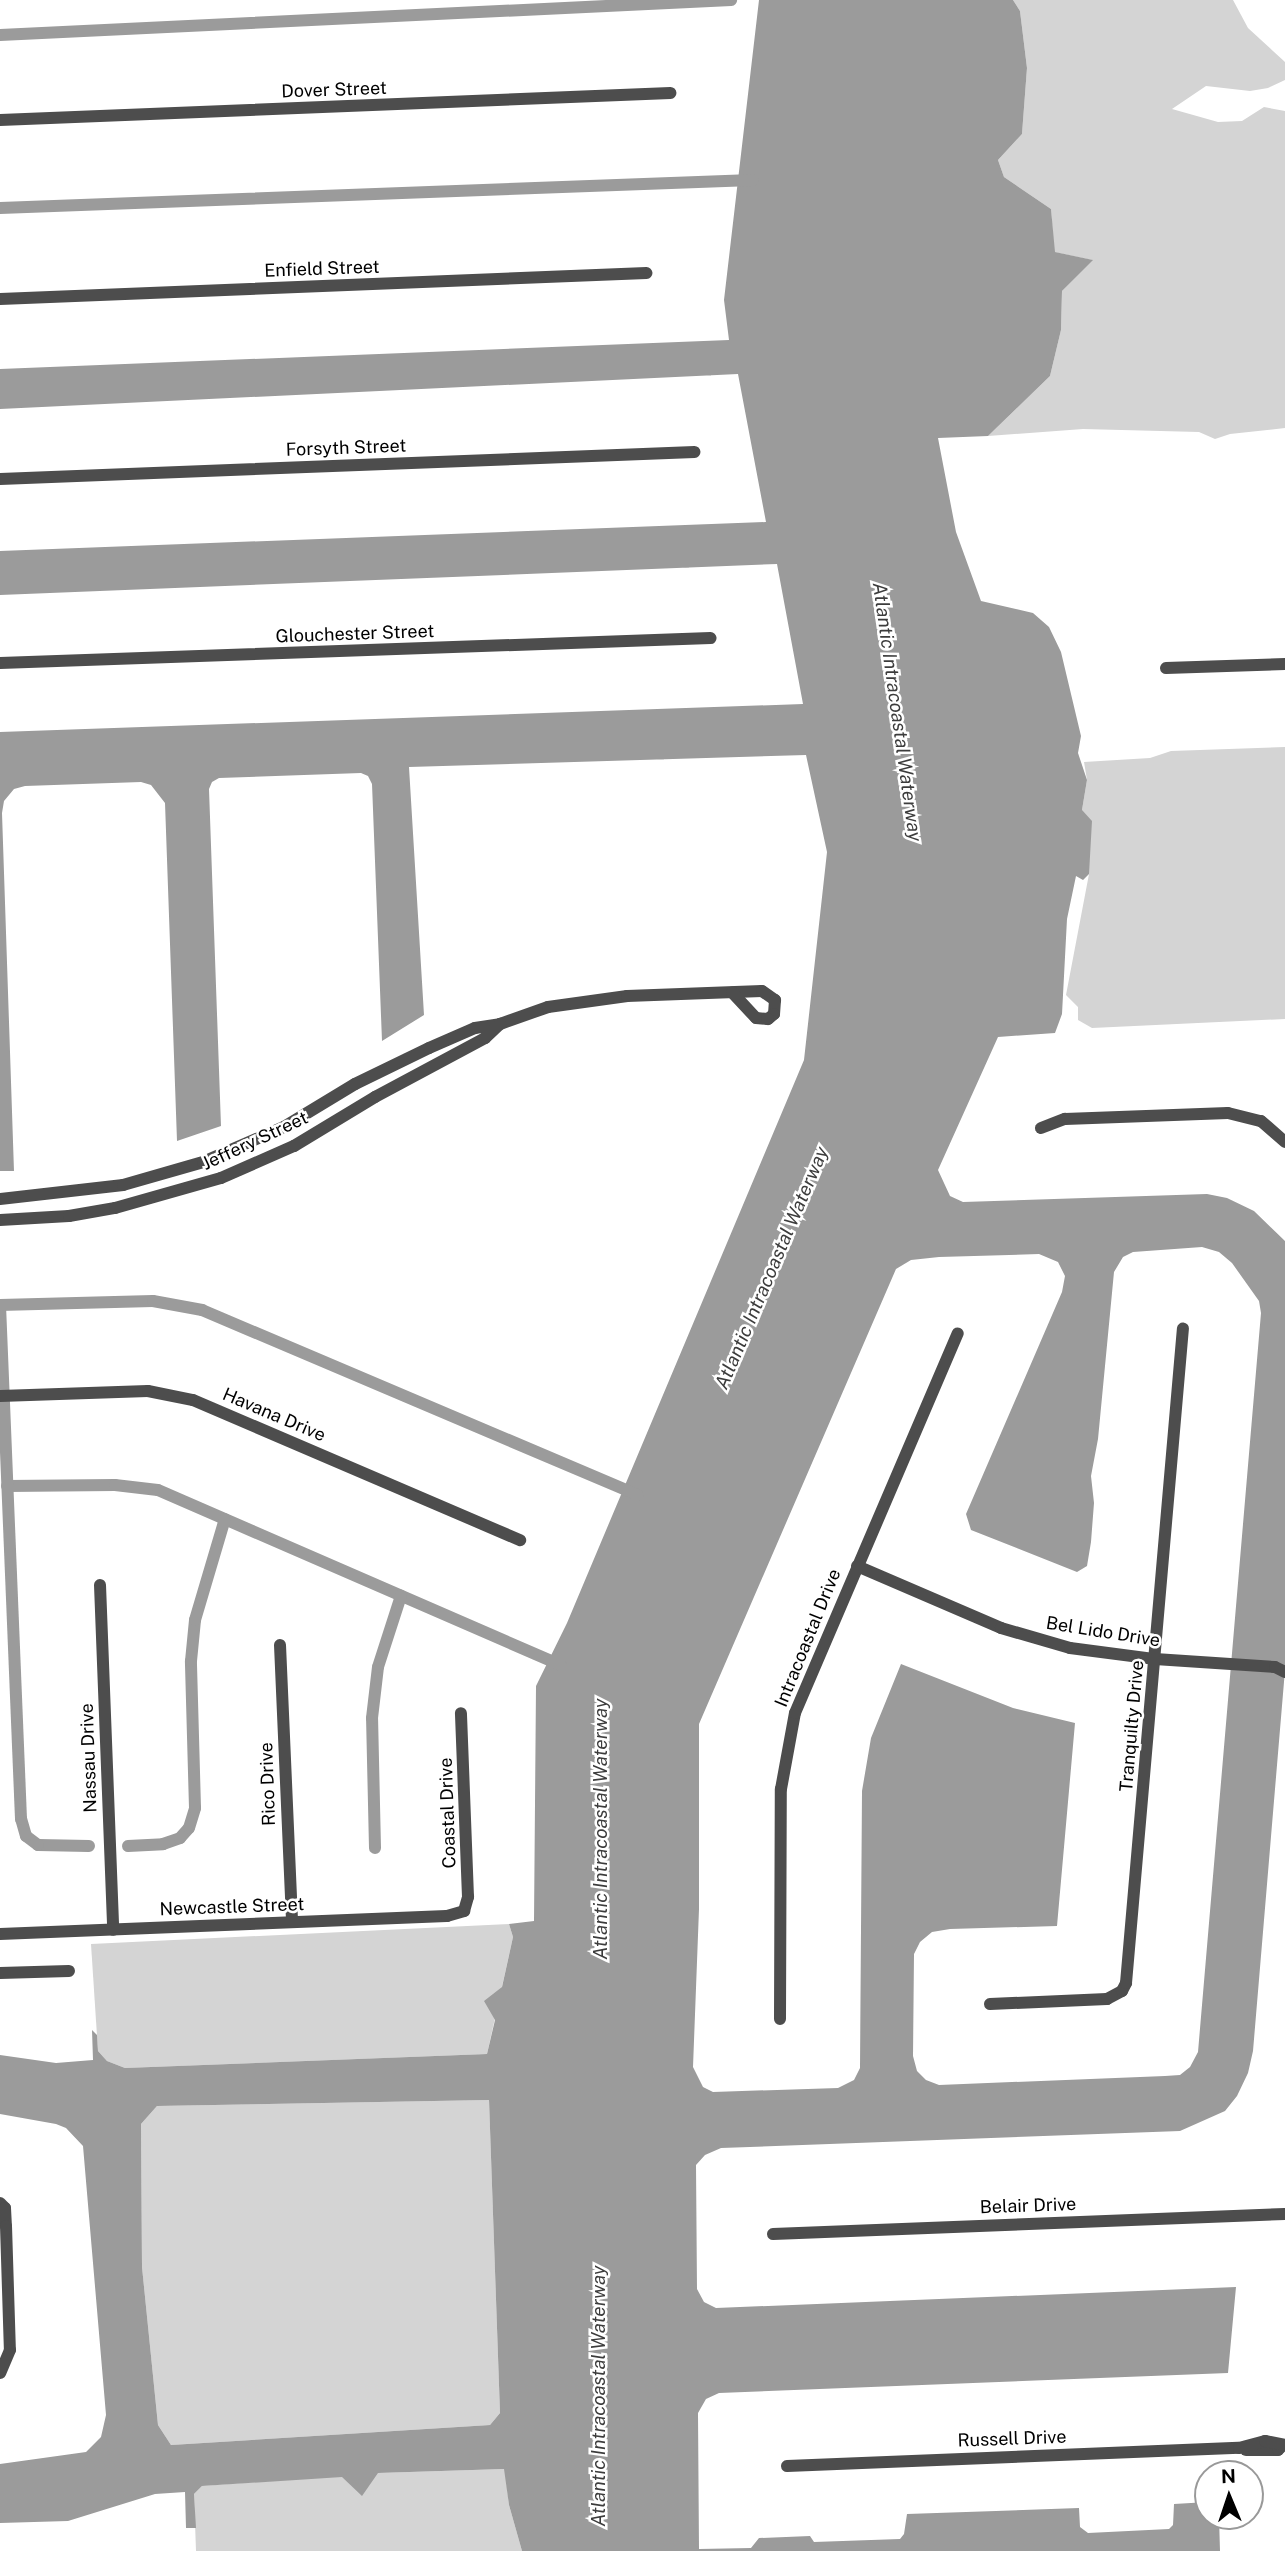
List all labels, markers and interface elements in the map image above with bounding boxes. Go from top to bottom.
street label: Dover Street [281,77,387,103]
street label: Enfield Street [264,256,380,282]
street label: Forsyth Street [285,435,407,461]
water label: Atlantic Intracoastal Waterway [868,581,926,843]
street label: Glouchester Street [275,620,435,648]
street label: Jeffery Street [199,1107,311,1175]
water label: Atlantic Intracoastal Waterway [710,1143,834,1393]
street label: Havana Drive [219,1384,329,1446]
street label: Intracoastal Drive [770,1566,846,1710]
street label: Bel Lido Drive [1044,1612,1162,1652]
street label: Tranquilty Drive [1115,1659,1149,1793]
water label: Atlantic Intracoastal Waterway [590,1698,612,1960]
street label: Nassau Drive [76,1703,102,1813]
street label: Rico Drive [256,1742,280,1826]
street label: Coastal Drive [435,1757,461,1869]
street label: Newcastle Street [159,1894,305,1920]
street label: Belair Drive [979,2194,1077,2218]
water label: Atlantic Intracoastal Waterway [588,2265,610,2527]
street label: Russell Drive [957,2426,1067,2452]
north arrow [1194,2460,1264,2530]
text: N [1221,2465,1236,2487]

